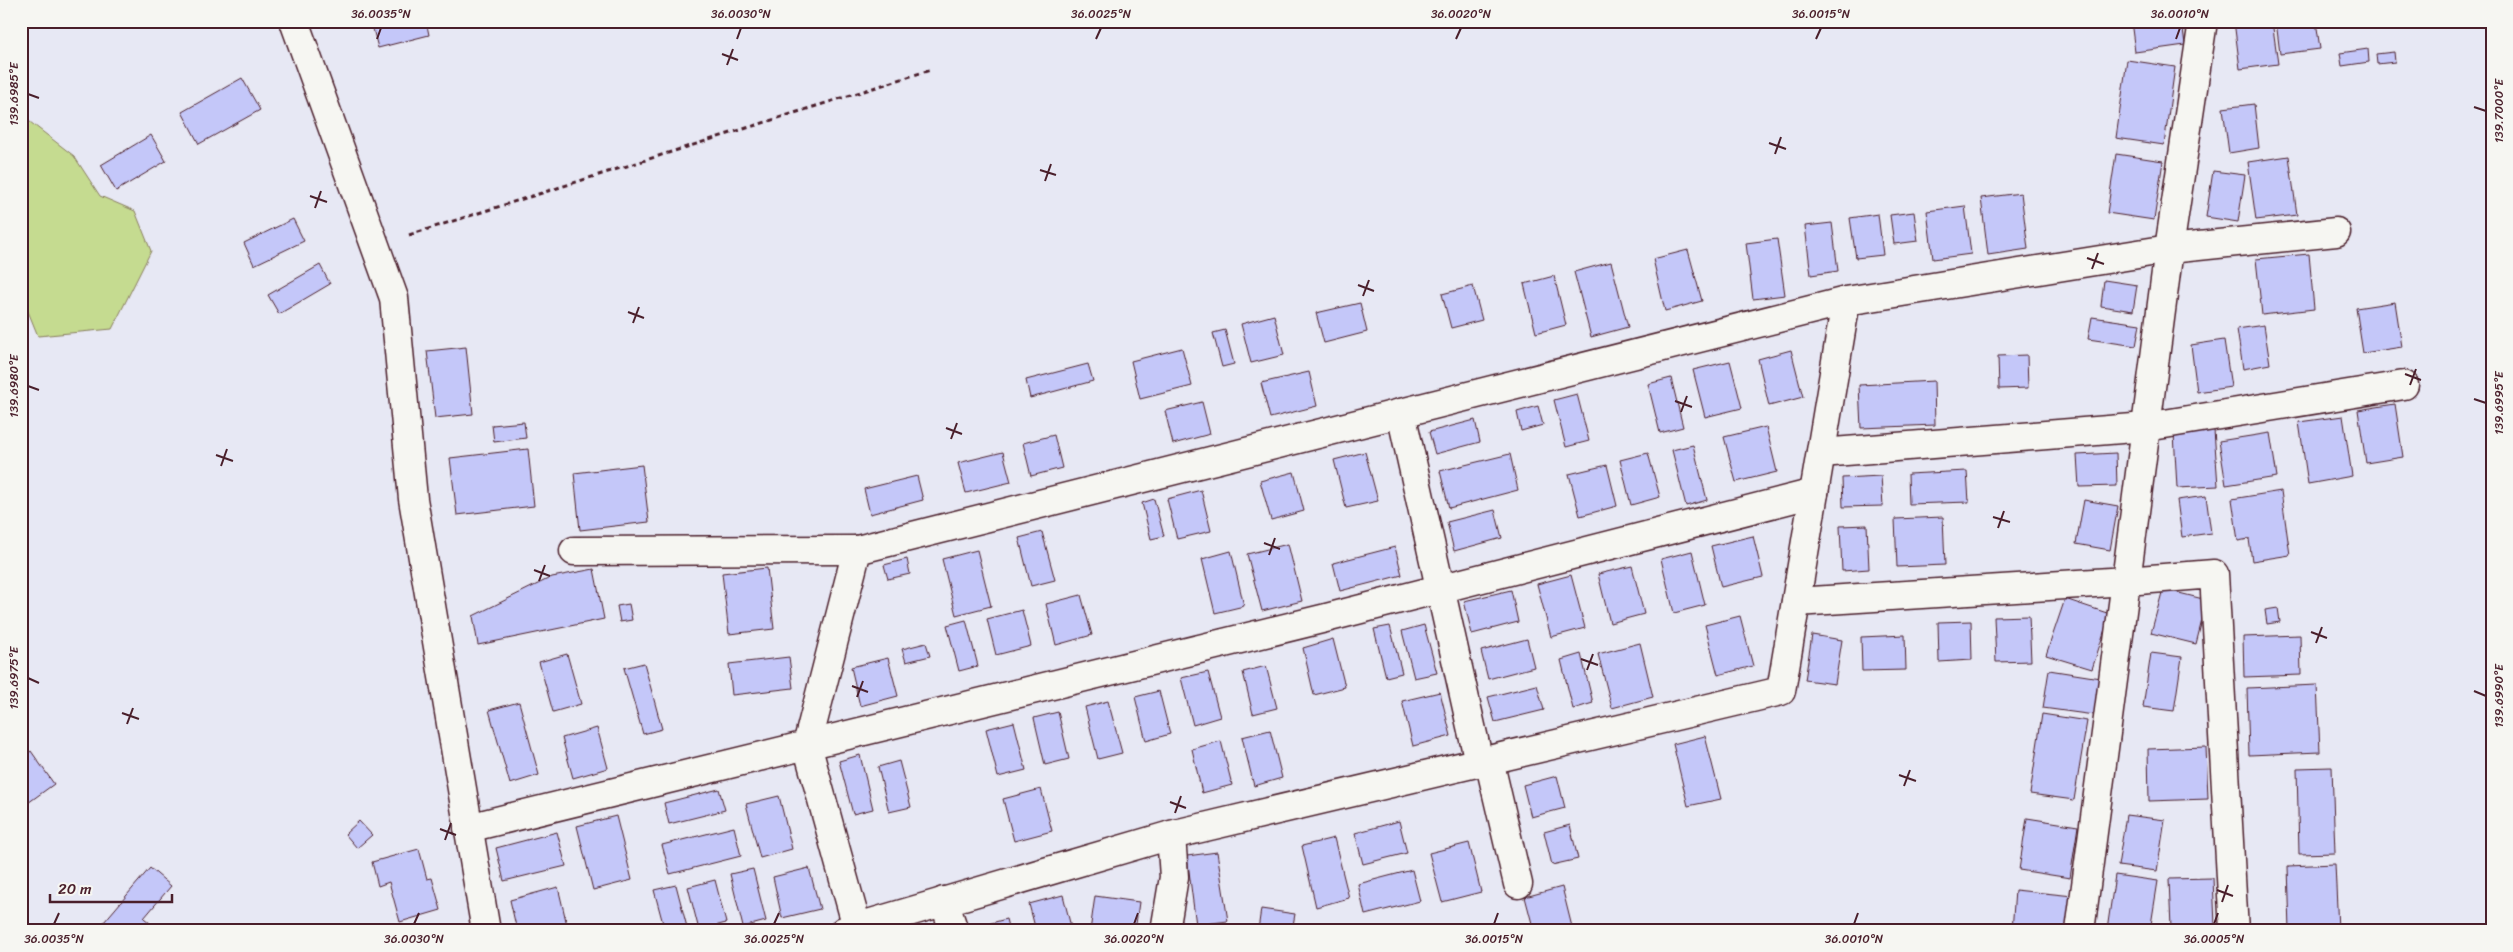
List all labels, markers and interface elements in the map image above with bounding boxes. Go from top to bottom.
text: 36.0035°N [351,3,411,25]
text: 36.0030°N [711,3,772,25]
text: 36.0025°N [1071,3,1132,25]
text: 36.0020°N [1431,3,1492,25]
text: 36.0015°N [1792,3,1851,25]
text: 36.0010°N [2151,3,2210,25]
text: 139.6985°E [3,61,25,126]
text: 139.7000°E [2488,78,2510,143]
text: 139.6980°E [3,353,25,418]
text: 139.6995°E [2488,370,2510,435]
text: 139.6975°E [3,645,25,709]
text: 139.6990°E [2488,663,2510,728]
scale bar [50,872,172,904]
text: 20 m [58,876,92,902]
text: 36.0035°N [24,928,84,950]
text: 36.0030°N [384,928,445,950]
text: 36.0025°N [744,928,805,950]
text: 36.0020°N [1104,928,1165,950]
text: 36.0015°N [1465,928,1524,950]
text: 36.0010°N [1825,928,1884,950]
text: 36.0005°N [2184,928,2245,950]

